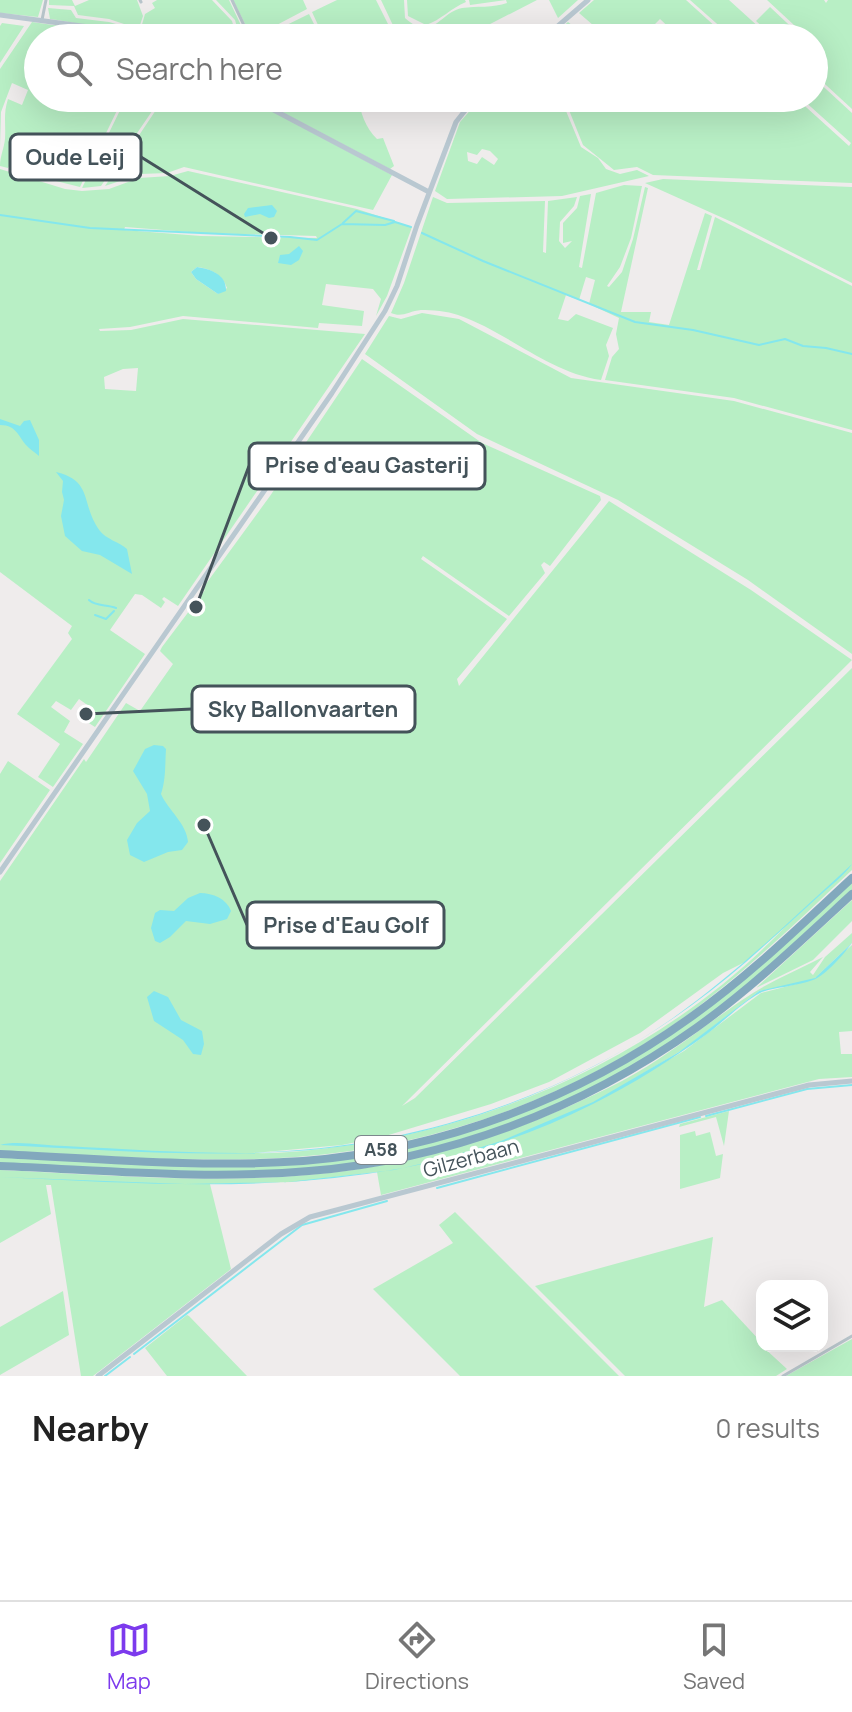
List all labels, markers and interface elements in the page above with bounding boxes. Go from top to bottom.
search box [24,24,828,112]
icon: search [52,46,96,90]
text: Search here [116,48,283,89]
callout: Oude Leij [10,134,141,180]
text: Oude Leij [26,142,124,172]
callout: Prise d'eau Gasterij [249,443,485,489]
text: Prise d'eau Gasterij [265,450,469,480]
callout: Sky Ballonvaarten [192,686,415,732]
text: Sky Ballonvaarten [208,694,398,724]
callout: Prise d'Eau Golf [247,902,444,948]
text: Prise d'Eau Golf [263,910,430,940]
street label: Gilzerbaan [420,1132,522,1183]
road number: A58 [355,1136,407,1164]
map controls [756,1280,828,1352]
button: layers [756,1280,828,1352]
text: Nearby [32,1405,148,1451]
text: 0 results [715,1410,820,1446]
tab: Map [107,1618,151,1696]
tab: Directions [365,1618,469,1696]
tab: Saved [683,1618,745,1696]

